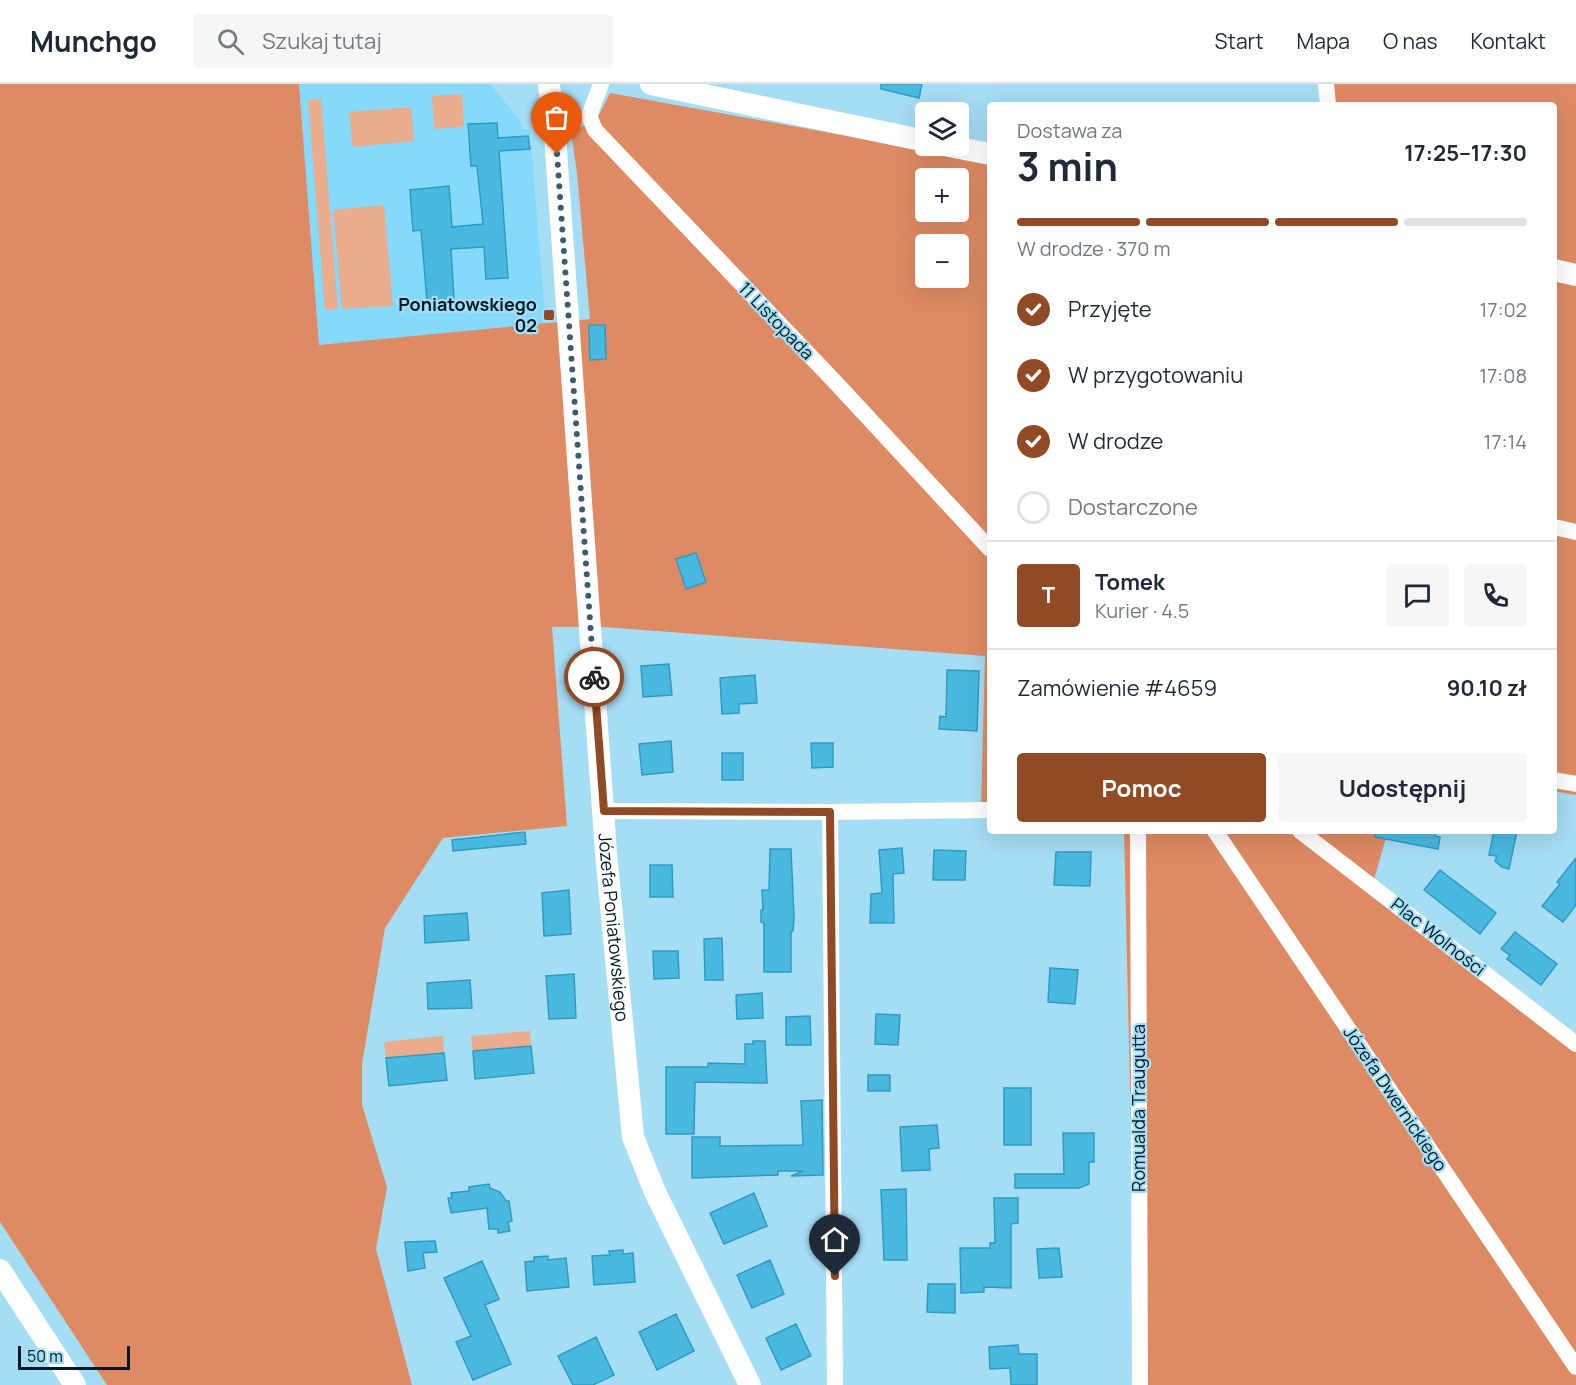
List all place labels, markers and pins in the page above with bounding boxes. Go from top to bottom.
pin [531,92,582,154]
place label: Poniatowskiego 02 [398,292,537,337]
marker: Poniatowskiego 02 [542,308,556,322]
pin [809,1214,860,1276]

